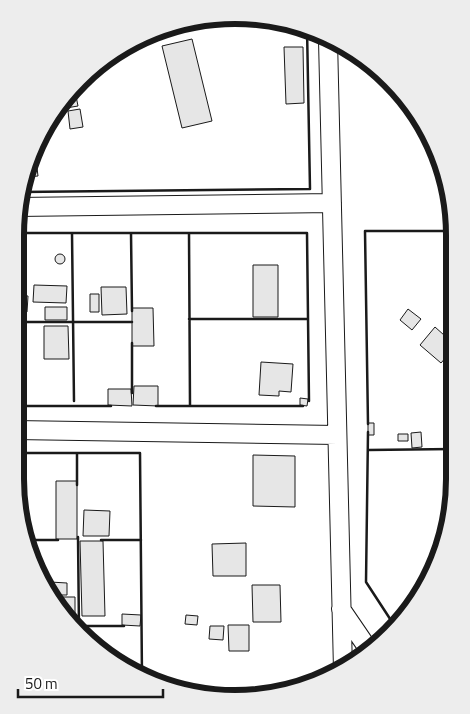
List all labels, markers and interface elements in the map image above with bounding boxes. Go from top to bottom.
scale bar [18,666,162,698]
text: 50 m [25,672,58,695]

